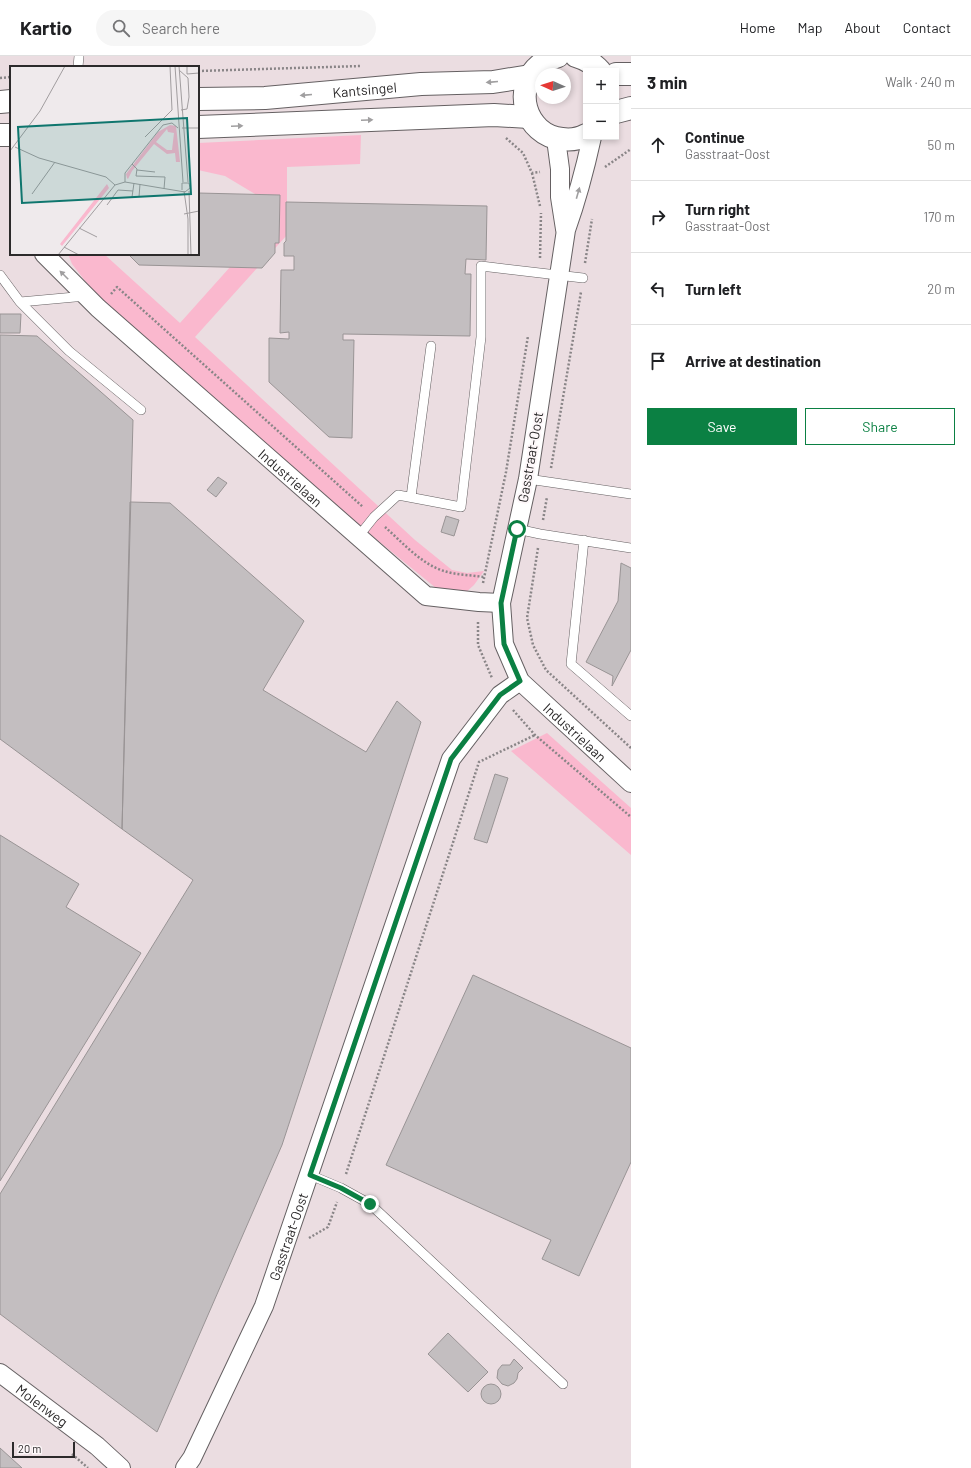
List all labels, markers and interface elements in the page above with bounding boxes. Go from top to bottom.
search box [96,10,376,46]
text: Kartio [20,16,72,39]
icon: search [110,17,132,39]
text: Search here [142,19,220,37]
text: Home [740,19,776,36]
text: Map [798,19,822,36]
text: About [844,19,881,36]
text: Contact [903,19,951,36]
inset map [10,66,199,255]
north arrow [535,68,571,104]
map controls [583,68,619,140]
button: + [583,68,619,104]
text: 3 min [647,72,687,92]
text: Walk · 240 m [885,74,955,90]
street label: Kantsingel [332,78,397,100]
one-way arrow [486,78,498,85]
one-way arrow [300,91,312,98]
button: − [583,104,619,140]
one-way arrow [361,117,373,124]
one-way arrow [231,122,243,129]
text: Continue [685,128,745,146]
icon: ahead [647,134,669,156]
text: 50 m [928,137,955,153]
text: Gasstraat-Oost [685,146,770,162]
one-way arrow [576,187,582,200]
text: Turn right [685,200,750,218]
icon: right [647,206,669,228]
text: 170 m [924,209,955,225]
text: Gasstraat-Oost [685,218,770,234]
one-way arrow [59,270,69,280]
icon: left [647,278,669,300]
text: Turn left [685,280,741,298]
text: 20 m [927,281,955,297]
icon: arrive [647,350,669,372]
text: Arrive at destination [685,352,821,370]
button: Save [647,408,797,445]
button: Share [805,408,955,445]
street label: Gasstraat-Oost [514,410,546,504]
street label: Industrielaan [255,445,326,510]
route start [508,520,526,538]
street label: Industrielaan [540,699,610,765]
street label: Gasstraat-Oost [265,1190,311,1283]
route end [361,1195,379,1213]
street label: Molenweg [13,1380,72,1430]
scale bar [12,1440,75,1459]
text: 20 m [18,1442,41,1455]

